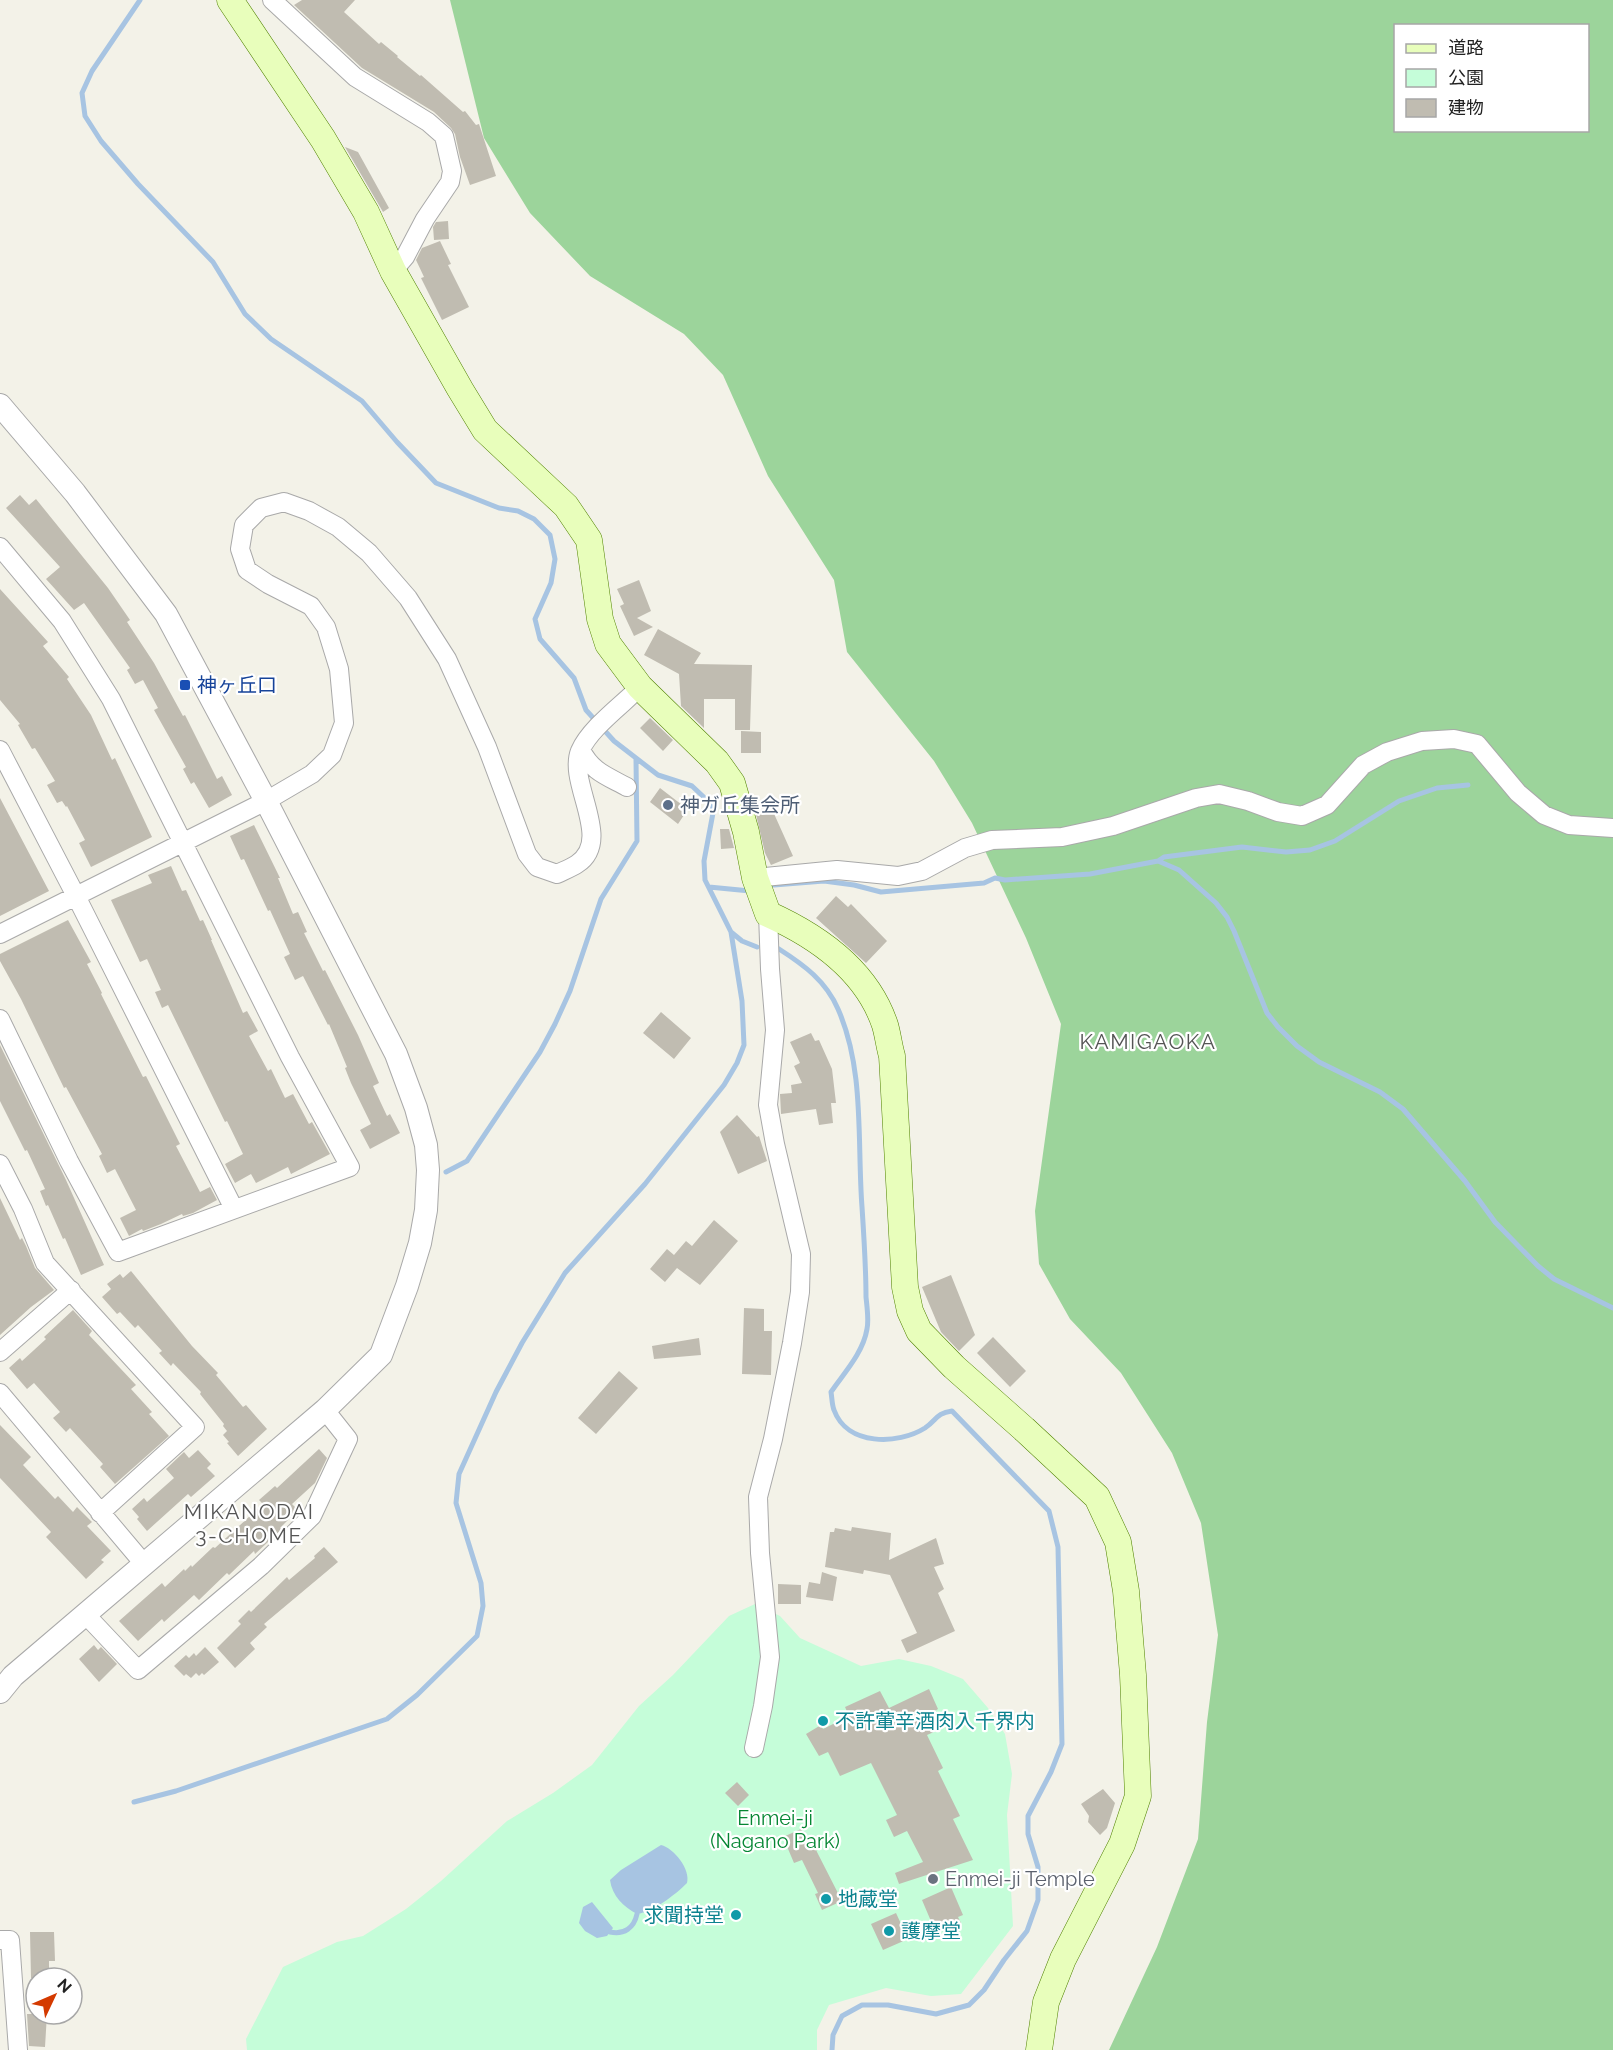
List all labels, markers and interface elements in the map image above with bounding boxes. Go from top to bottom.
legend [1394,24,1589,132]
text: 道路 [1448,37,1484,58]
text: 公園 [1448,67,1484,88]
text: 建物 [1448,97,1484,118]
place label: 神ヶ丘口 [197,673,277,697]
marker: 神ヶ丘口 [178,678,192,692]
place label: 神ガ丘集会所 [680,793,800,817]
marker: 神ガ丘集会所 [661,798,675,812]
district label: KAMIGAOKA [1080,1029,1216,1054]
district label: MIKANODAI 3-CHOME [184,1499,314,1548]
place label: 不許葷辛酒肉入千界内 [835,1709,1035,1733]
marker: 不許葷辛酒肉入千界内 [816,1714,830,1728]
park label: Enmei-ji (Nagano Park) [710,1806,840,1853]
place label: Enmei-ji Temple [945,1867,1095,1891]
marker: Enmei-ji Temple [926,1872,940,1886]
place label: 地蔵堂 [838,1887,898,1911]
marker: 地蔵堂 [819,1892,833,1906]
place label: 求聞持堂 [644,1903,724,1927]
marker: 求聞持堂 [729,1908,743,1922]
place label: 護摩堂 [901,1919,961,1943]
marker: 護摩堂 [882,1924,896,1938]
north arrow [24,1966,84,2026]
text: N [53,1975,76,1997]

